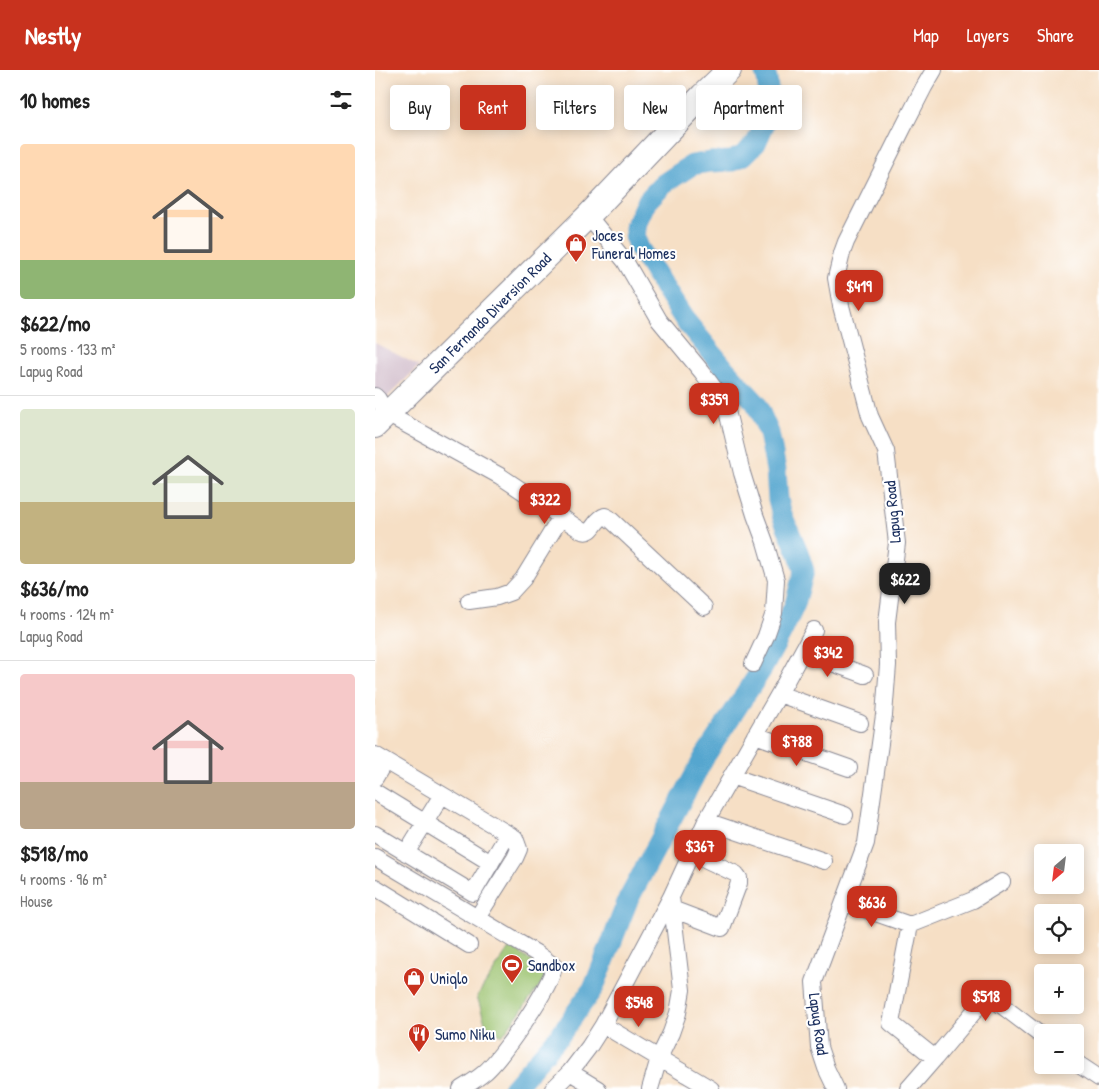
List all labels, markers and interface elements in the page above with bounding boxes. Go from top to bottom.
text: Nestly [25,19,81,51]
text: Map [913,23,939,48]
text: Layers [967,23,1009,48]
text: Share [1037,23,1074,48]
chip: Buy [390,85,450,130]
chip: Rent [460,85,526,130]
chip: Filters [536,85,614,130]
chip: New [624,85,686,130]
chip: Apartment [696,85,802,130]
text: 10 homes [20,86,90,115]
icon: filters [327,86,355,114]
icon: home [143,176,233,266]
place label: Joces Funeral Homes [591,224,676,264]
shop icon: Joces Funeral Homes [564,232,588,263]
street label: San Fernando Diversion Road [424,248,556,378]
pin: $419 [829,270,889,312]
text: $419 [846,275,872,297]
text: $622/mo [20,309,90,338]
text: 5 rooms · 133 m² [20,338,116,360]
text: Lapug Road [20,360,83,382]
pin: $359 [684,382,744,425]
text: $359 [700,388,728,410]
icon: home [143,442,233,532]
street label: Lapug Road [878,480,906,544]
pin: $322 [515,482,575,525]
text: $322 [530,488,560,510]
pin: $622 [875,562,935,605]
text: $622 [890,568,920,590]
text: $636/mo [20,574,88,603]
text: 4 rooms · 124 m² [20,603,114,625]
text: Lapug Road [20,625,83,647]
pin: $342 [798,636,858,678]
text: $342 [814,641,842,663]
icon: home [143,707,233,797]
pin: $788 [767,724,827,767]
text: $788 [782,730,812,752]
pin: $367 [670,830,730,872]
text: $367 [685,835,715,857]
text: $518/mo [20,839,88,868]
north arrow [1034,844,1084,894]
map controls [1034,844,1084,1074]
text: 4 rooms · 96 m² [20,868,107,890]
pin: $636 [842,886,902,928]
text: House [20,890,53,912]
text: $636 [858,891,886,913]
button: locate [1034,904,1084,954]
sports icon: Sandbox [500,953,524,984]
place label: Sandbox [528,954,575,976]
button: + [1034,964,1084,1014]
shop icon: Uniqlo [402,966,426,997]
place label: Uniqlo [430,967,468,989]
pin: $518 [956,980,1016,1022]
text: $518 [972,985,1000,1007]
pin: $548 [609,986,669,1028]
text: $548 [625,991,653,1013]
street label: Lapug Road [804,992,834,1056]
restaurant icon: Sumo Niku [407,1022,431,1053]
place label: Sumo Niku [435,1023,495,1045]
button: − [1034,1024,1084,1074]

